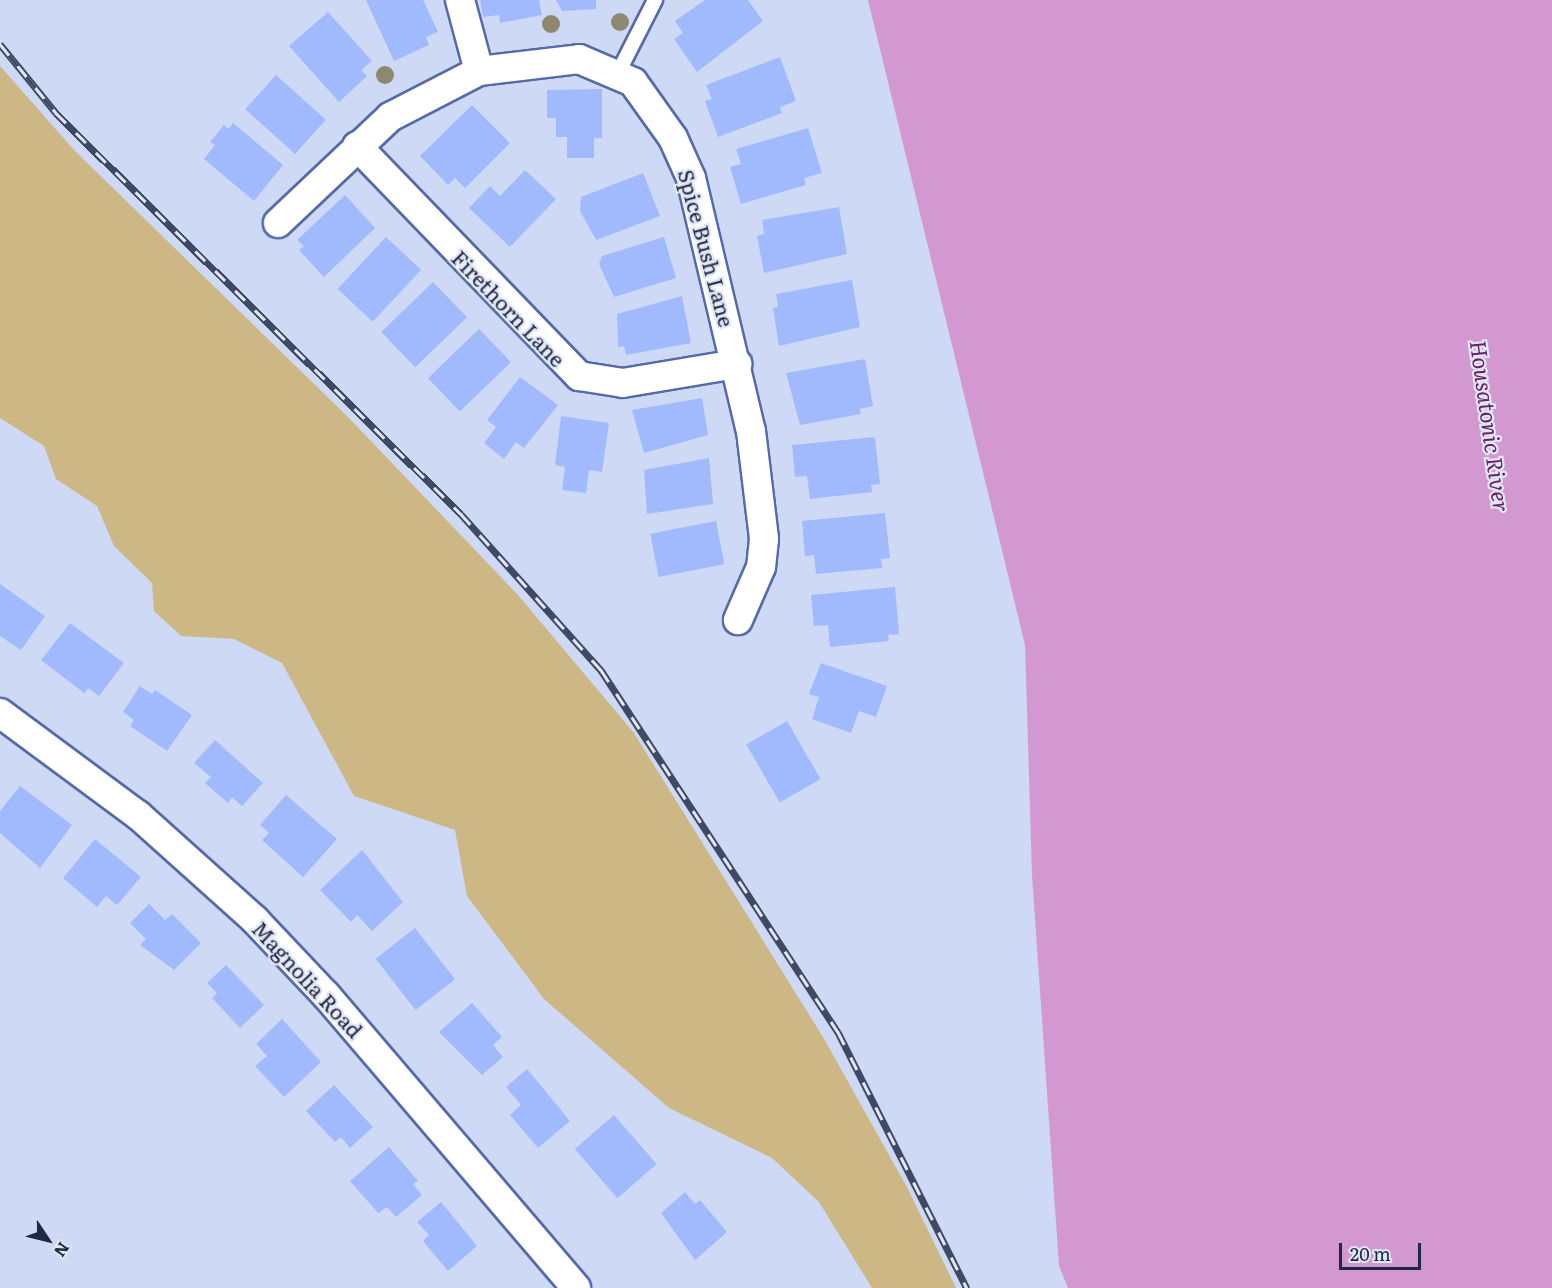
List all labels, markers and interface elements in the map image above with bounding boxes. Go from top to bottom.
street label: Spice Bush Lane [674,167,740,329]
street label: Firethorn Lane [447,245,571,371]
water label: Housatonic River [1466,339,1516,513]
street label: Magnolia Road [248,916,368,1042]
north arrow [18,1210,78,1270]
scale bar [1342,1231,1424,1269]
text: N [49,1238,76,1263]
text: 20 m [1350,1240,1391,1267]

